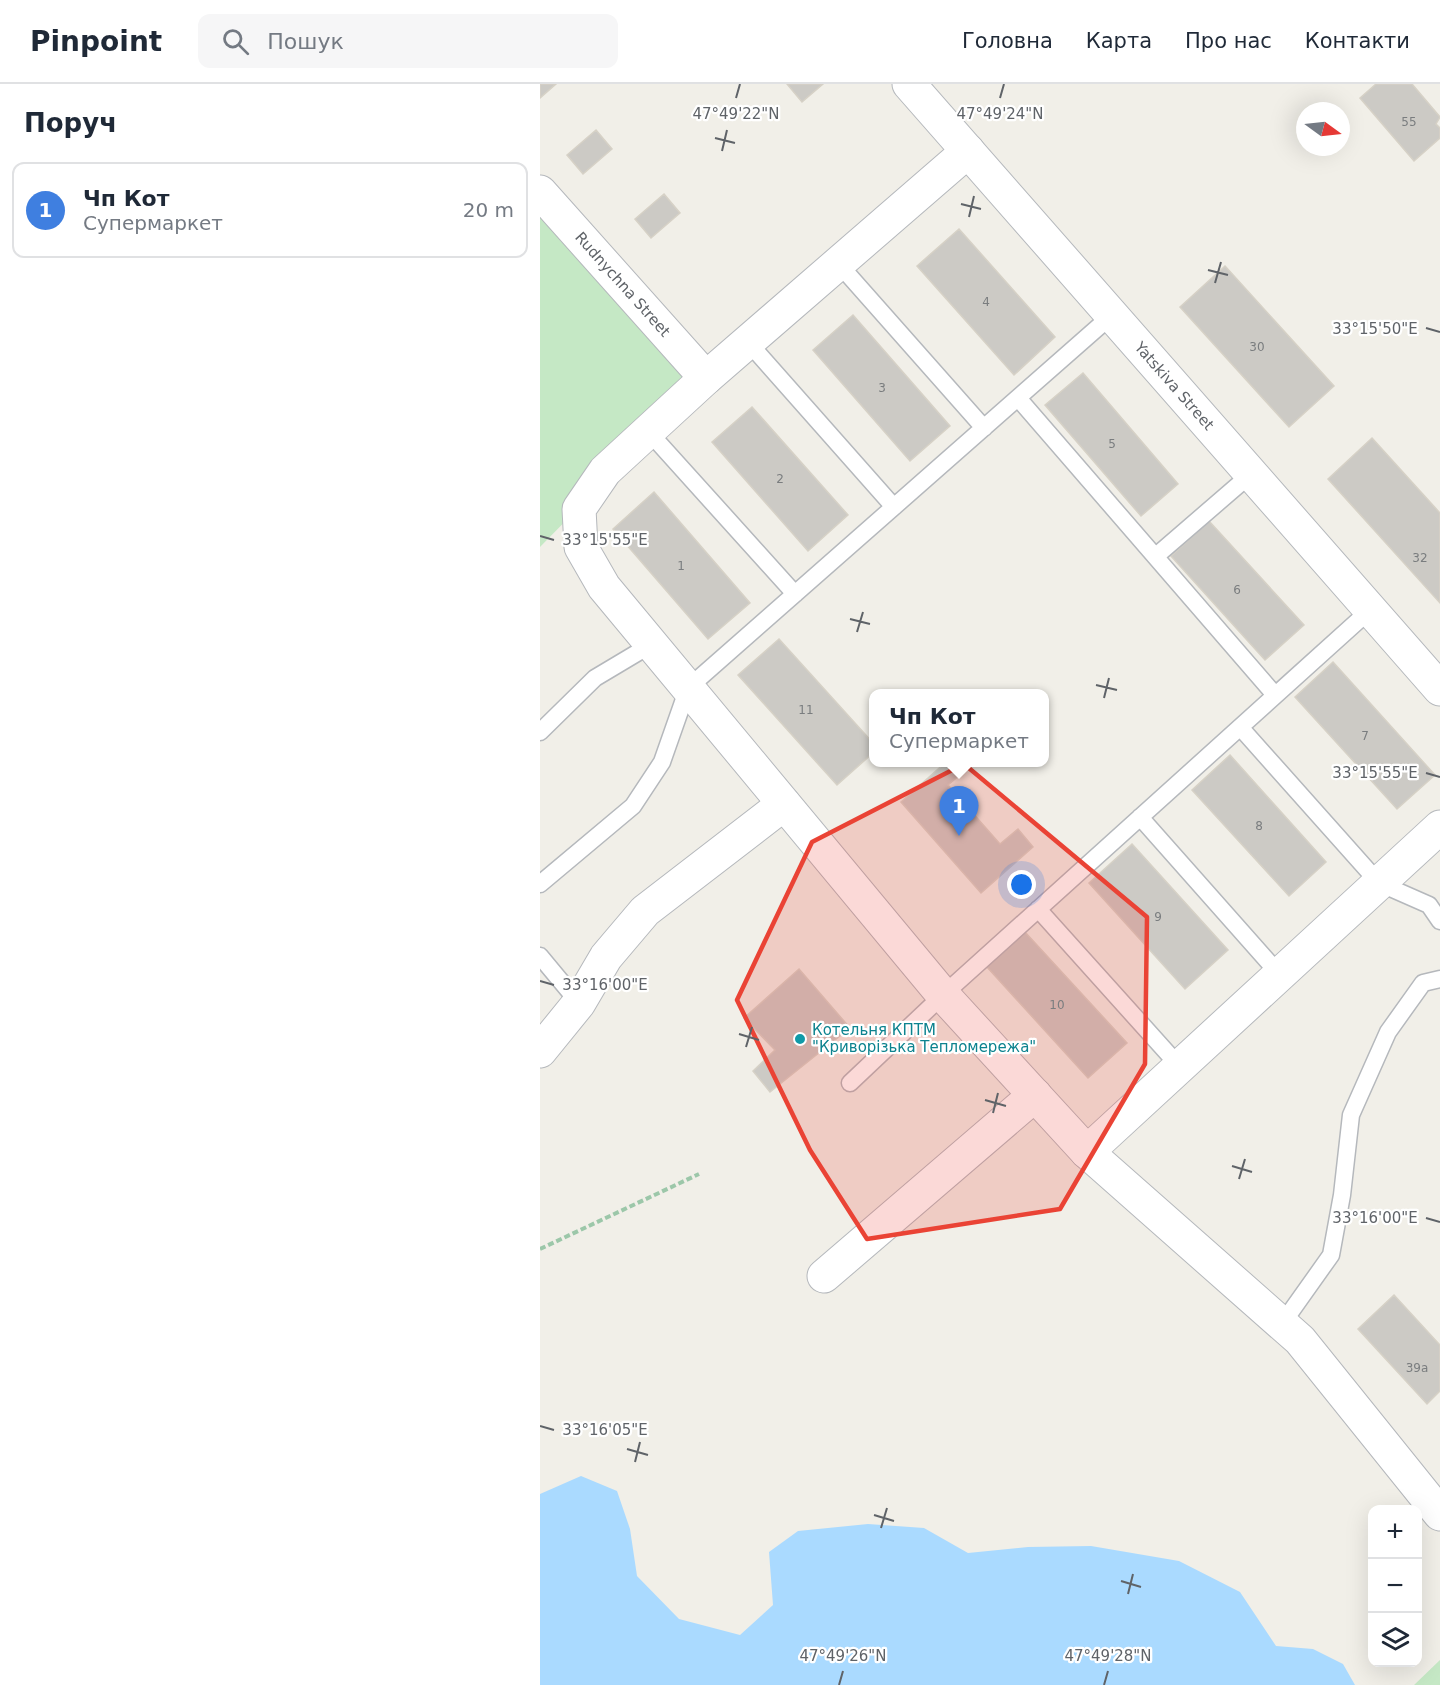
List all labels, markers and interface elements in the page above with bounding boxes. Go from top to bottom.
search box [198,14,618,68]
text: Pinpoint [30,25,162,58]
icon: search [219,25,252,58]
text: Пошук [267,29,344,54]
text: Головна [962,29,1053,53]
text: Карта [1086,29,1152,53]
text: Про нас [1185,29,1272,53]
text: Контакти [1305,29,1410,53]
north arrow [1296,102,1350,156]
text: 47°49'22"N [692,105,780,123]
text: 47°49'24"N [956,105,1044,123]
text: Поруч [24,108,117,138]
house number: 55 [1401,115,1417,129]
text: Чп Кот [83,186,170,211]
text: 1 [39,198,52,222]
text: 20 m [463,198,514,222]
text: Супермаркет [83,211,223,235]
street label: Rudnychna Street [571,228,674,341]
house number: 4 [982,295,990,309]
text: 33°15'50"E [1332,320,1418,338]
street label: Yatskiva Street [1130,338,1218,434]
house number: 30 [1249,340,1265,354]
house number: 3 [878,381,886,395]
house number: 5 [1108,437,1116,451]
house number: 2 [776,472,784,486]
text: 33°15'55"E [562,531,648,549]
house number: 32 [1412,551,1428,565]
house number: 1 [677,559,685,573]
house number: 6 [1233,583,1241,597]
popup [869,689,1049,767]
house number: 11 [798,703,814,717]
text: Чп Кот [889,704,976,729]
text: Супермаркет [889,729,1029,753]
house number: 7 [1361,729,1369,743]
text: 33°15'55"E [1332,764,1418,782]
pin: 1 [940,786,978,836]
house number: 8 [1255,819,1263,833]
your location [1007,870,1036,899]
house number: 9 [1154,910,1162,924]
text: 33°16'00"E [562,976,648,994]
house number: 10 [1049,998,1065,1012]
place label: Котельня КПТМ "Криворізька Тепломережа" [812,1021,1036,1056]
marker: Котельня КПТМ "Криворізька Тепломережа" [793,1032,807,1046]
text: 33°16'00"E [1332,1209,1418,1227]
house number: 39а [1406,1361,1428,1375]
text: 33°16'05"E [562,1421,648,1439]
map controls [1368,1505,1422,1667]
button: + [1368,1505,1422,1559]
button: − [1368,1559,1422,1613]
button: layers [1368,1613,1422,1667]
text: 47°49'26"N [799,1647,887,1665]
text: 47°49'28"N [1064,1647,1152,1665]

